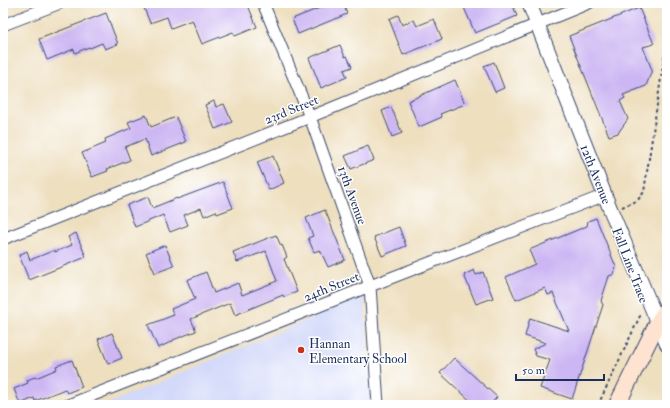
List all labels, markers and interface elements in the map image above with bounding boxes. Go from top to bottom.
street label: 23rd Street [262,92,321,128]
street label: 12th Avenue [577,142,615,207]
street label: 13th Avenue [334,164,370,227]
street label: Fall Line Trace [608,225,652,306]
street label: 24th Street [301,269,362,305]
place label: Hannan Elementary School [309,336,408,368]
marker: Hannan Elementary School [296,345,306,355]
scale bar [516,356,604,382]
text: 50 m [522,363,546,378]

